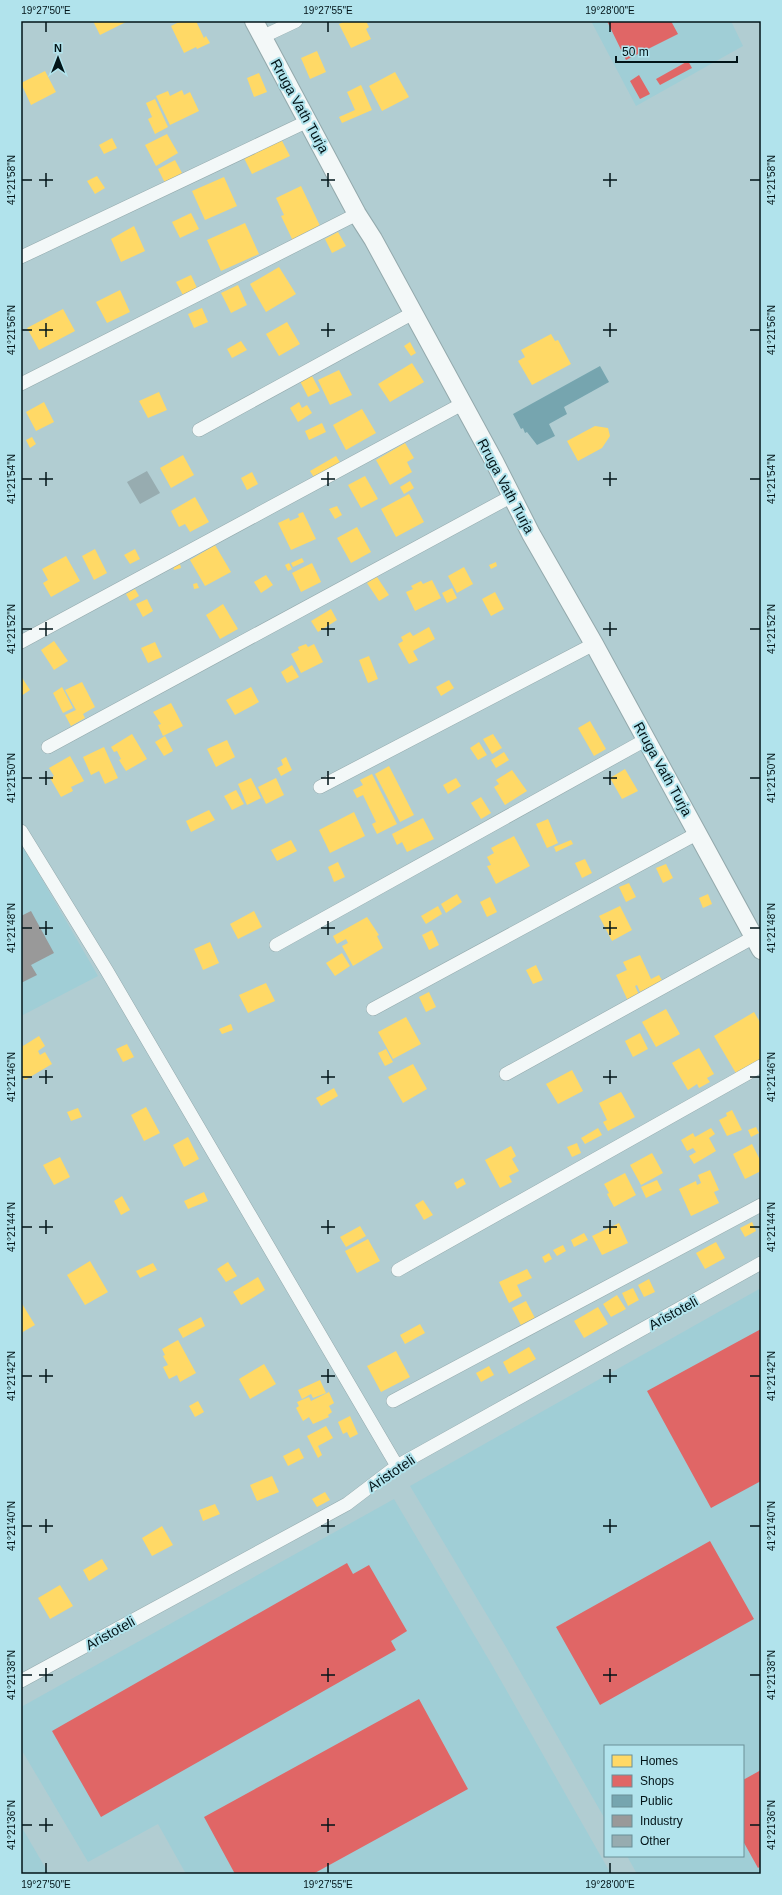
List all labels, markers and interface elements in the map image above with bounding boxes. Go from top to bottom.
text: 19°27'50"E [21,5,71,16]
text: 19°27'55"E [303,5,353,16]
text: 19°28'00"E [585,5,635,16]
north arrow [38,38,78,78]
scale bar [616,38,737,64]
text: N [54,42,62,54]
text: 50 m [622,45,649,59]
street label: Rruga Vath Turja [268,56,333,156]
text: 41°21'58"N [6,155,17,205]
text: 41°21'58"N [766,155,777,205]
text: 41°21'56"N [6,305,17,355]
text: 41°21'56"N [766,305,777,355]
street label: Rruga Vath Turja [474,436,538,536]
text: 41°21'54"N [6,454,17,504]
text: 41°21'54"N [766,454,777,504]
text: 41°21'52"N [6,604,17,654]
text: 41°21'52"N [766,604,777,654]
street label: Rruga Vath Turja [631,719,696,819]
text: 41°21'50"N [6,753,17,803]
text: 41°21'50"N [766,753,777,803]
text: 41°21'48"N [6,903,17,953]
text: 41°21'48"N [766,903,777,953]
text: 41°21'46"N [6,1052,17,1102]
text: 41°21'46"N [766,1052,777,1102]
text: 41°21'44"N [6,1202,17,1252]
text: 41°21'44"N [766,1202,777,1252]
street label: Aristoteli [646,1293,700,1333]
text: 41°21'42"N [6,1351,17,1401]
text: 41°21'42"N [766,1351,777,1401]
street label: Aristoteli [364,1451,418,1495]
text: 41°21'40"N [6,1501,17,1551]
text: 41°21'40"N [766,1501,777,1551]
street label: Aristoteli [83,1613,137,1653]
text: 41°21'38"N [6,1650,17,1700]
text: 41°21'38"N [766,1650,777,1700]
legend [604,1745,744,1857]
text: Homes [640,1754,678,1768]
text: Shops [640,1774,674,1788]
text: Public [640,1794,673,1808]
text: 41°21'36"N [6,1800,17,1850]
text: 41°21'36"N [766,1800,777,1850]
text: Industry [640,1814,683,1828]
text: Other [640,1834,670,1848]
text: 19°27'50"E [21,1879,71,1890]
text: 19°27'55"E [303,1879,353,1890]
text: 19°28'00"E [585,1879,635,1890]

